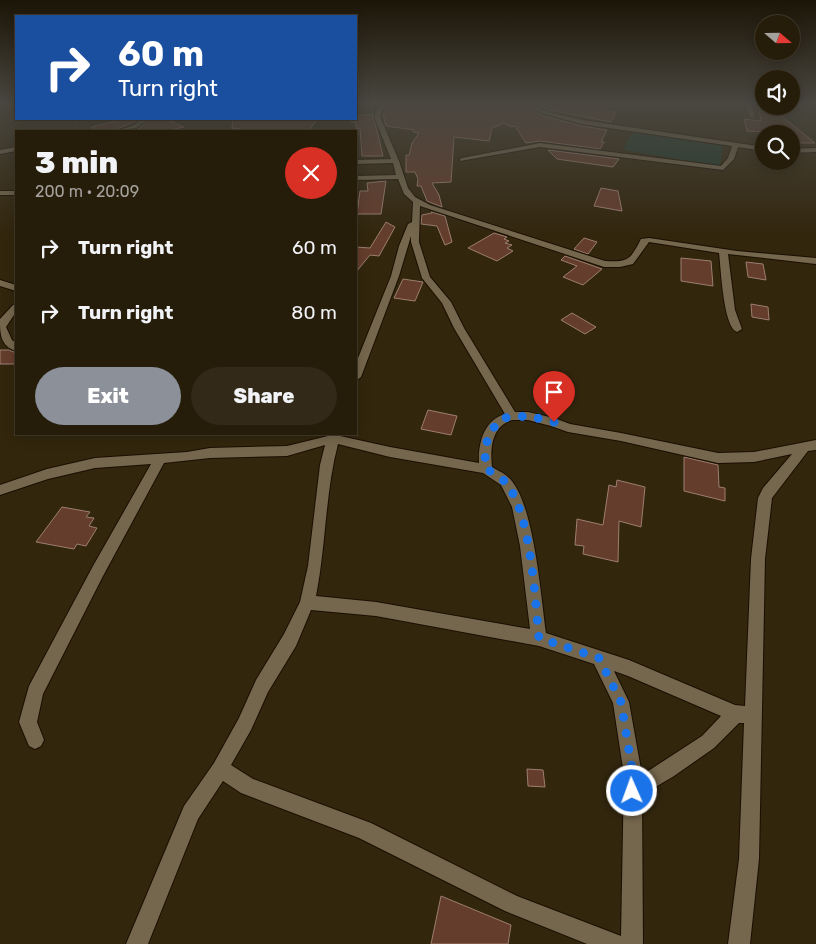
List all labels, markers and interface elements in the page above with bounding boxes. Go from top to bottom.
north arrow [755,15,800,60]
map controls [755,15,800,170]
text: 60 m [118,33,204,75]
icon: right [35,35,100,100]
button: sound [755,70,800,115]
text: Turn right [118,75,218,102]
button: search [755,125,800,170]
text: 3 min [35,145,118,181]
button: close [285,147,337,199]
text: 200 m · 20:09 [35,182,139,201]
icon: right [35,234,63,262]
text: Turn right [78,236,173,259]
text: 60 m [292,236,337,259]
icon: right [35,299,63,327]
text: Turn right [78,301,173,324]
text: 80 m [291,301,337,324]
button: Exit [35,367,181,425]
button: Share [191,367,337,425]
pin [533,371,575,422]
icon: arrive [540,378,568,406]
position arrow [605,764,657,816]

